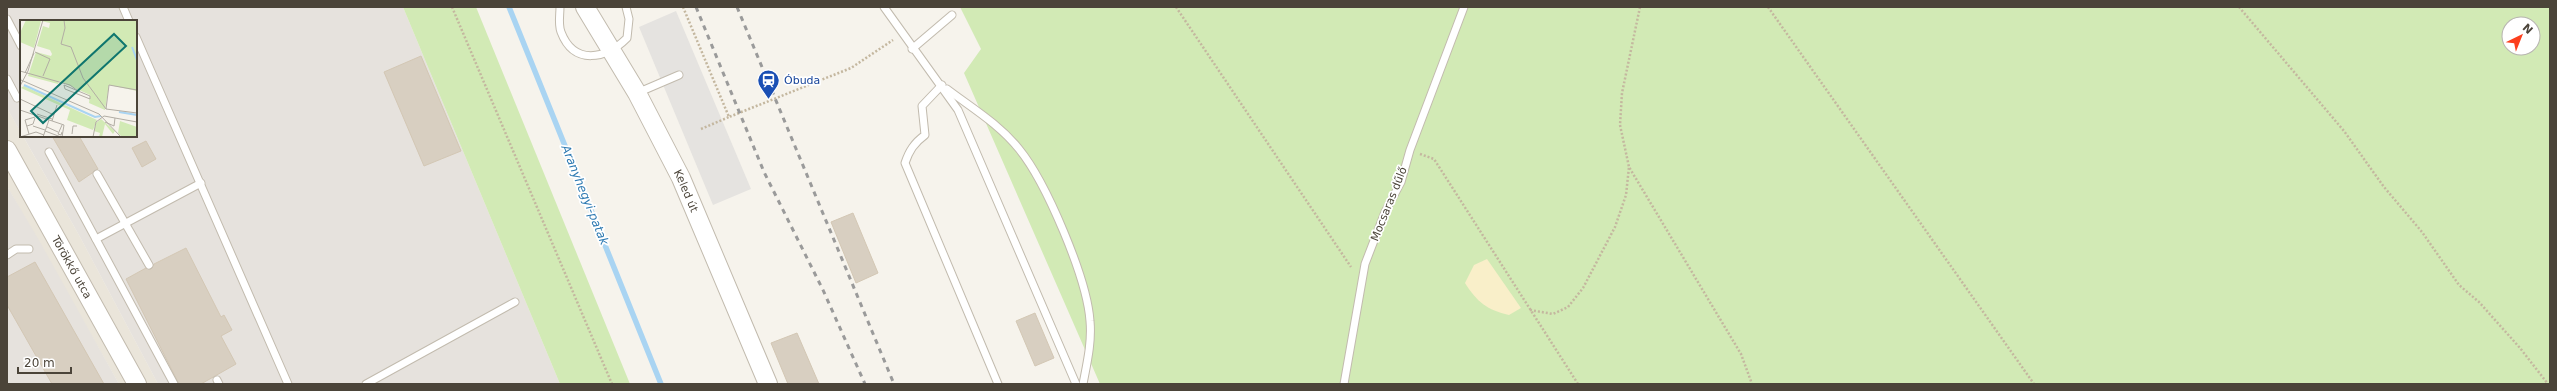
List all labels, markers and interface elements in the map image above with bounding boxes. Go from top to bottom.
north arrow [2501,16,2541,56]
inset map [20,20,137,137]
text: N [2520,21,2535,37]
station icon: Óbuda [755,67,781,100]
place label: Óbuda [784,74,820,87]
water label: Aranyhegyi-patak [558,142,612,248]
street label: Mocsaras dűlő [1368,165,1410,243]
street label: Keled út [671,167,701,215]
street label: Törökkő utca [49,232,95,301]
scale bar [18,349,71,375]
text: 20 m [24,356,55,370]

